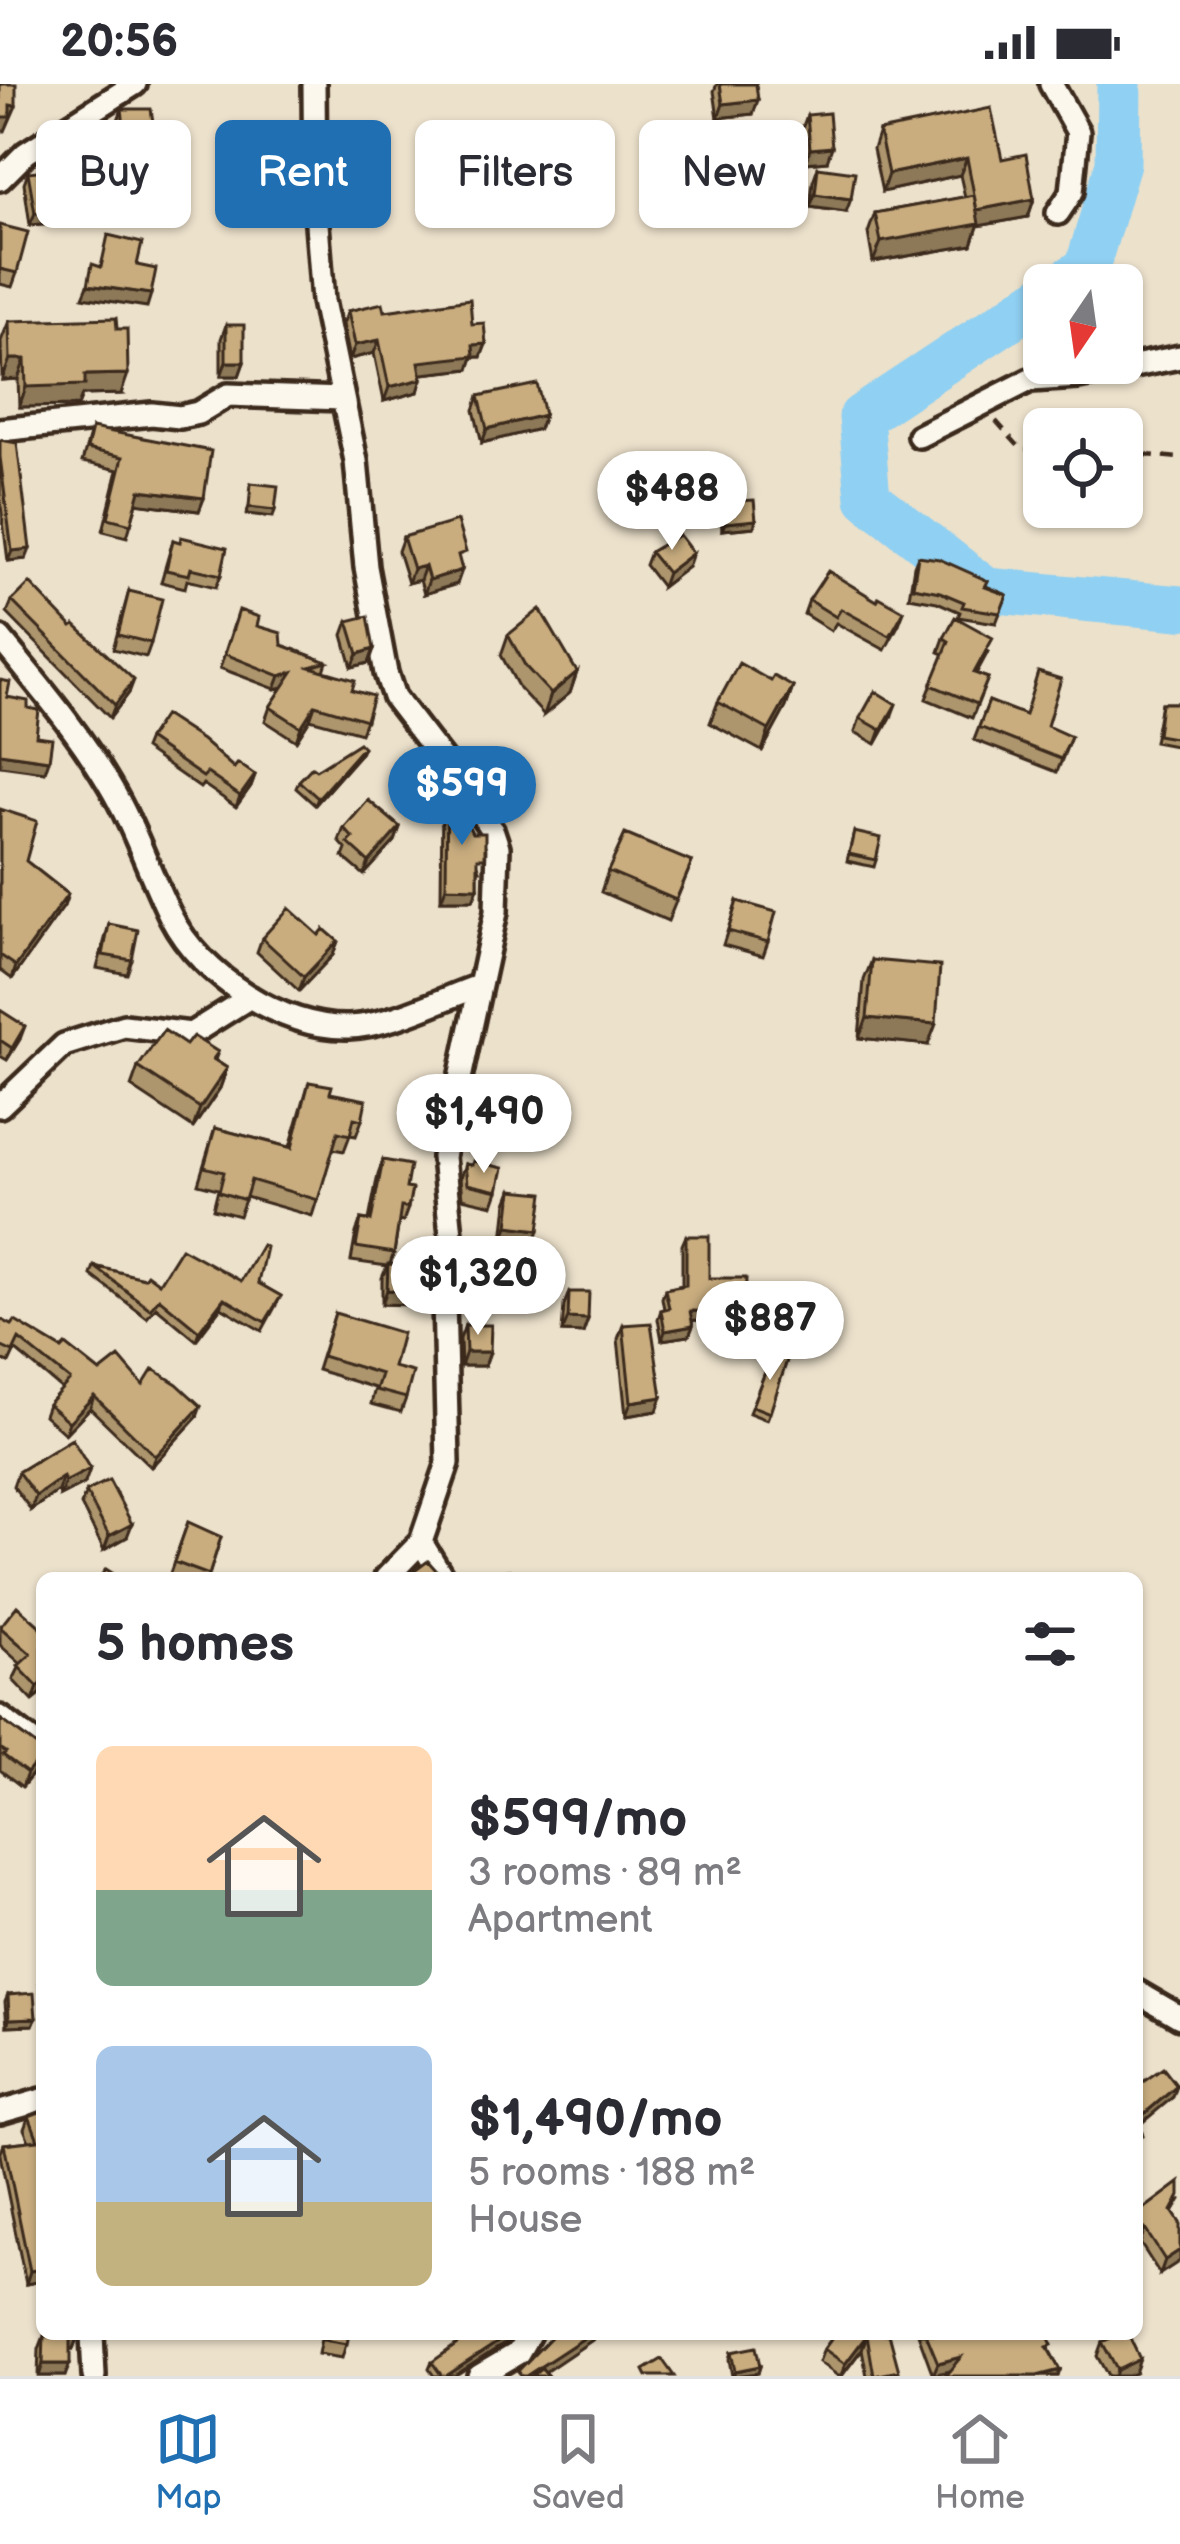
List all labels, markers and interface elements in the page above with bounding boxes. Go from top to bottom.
text: 20:56 [60,15,178,70]
chip: Buy [36,120,191,228]
chip: Rent [215,120,391,228]
chip: Filters [415,120,615,228]
chip: New [639,120,808,228]
north arrow [1023,264,1143,384]
map controls [1023,264,1143,528]
button: locate [1023,408,1143,528]
pin: $488 [601,451,743,553]
text: $488 [624,466,720,513]
pin: $599 [391,746,533,848]
text: $599 [415,761,509,808]
pin: $1,490 [386,1074,582,1176]
text: $1,490 [424,1089,544,1136]
pin: $1,320 [380,1236,576,1338]
text: $1,320 [418,1251,538,1298]
pin: $887 [699,1281,841,1383]
text: $887 [723,1296,817,1343]
icon: filters [1017,1611,1083,1677]
text: 5 homes [96,1614,294,1675]
text: $599/mo [468,1789,687,1850]
icon: home [192,1794,336,1938]
text: 3 rooms · 89 m² [468,1850,742,1897]
text: Apartment [468,1897,652,1944]
text: $1,490/mo [468,2089,723,2150]
icon: home [192,2094,336,2238]
text: 5 rooms · 188 m² [468,2150,756,2197]
text: House [468,2197,582,2244]
tab: Map [155,2406,222,2518]
tab: Saved [532,2406,625,2518]
tab: Home [935,2406,1025,2518]

